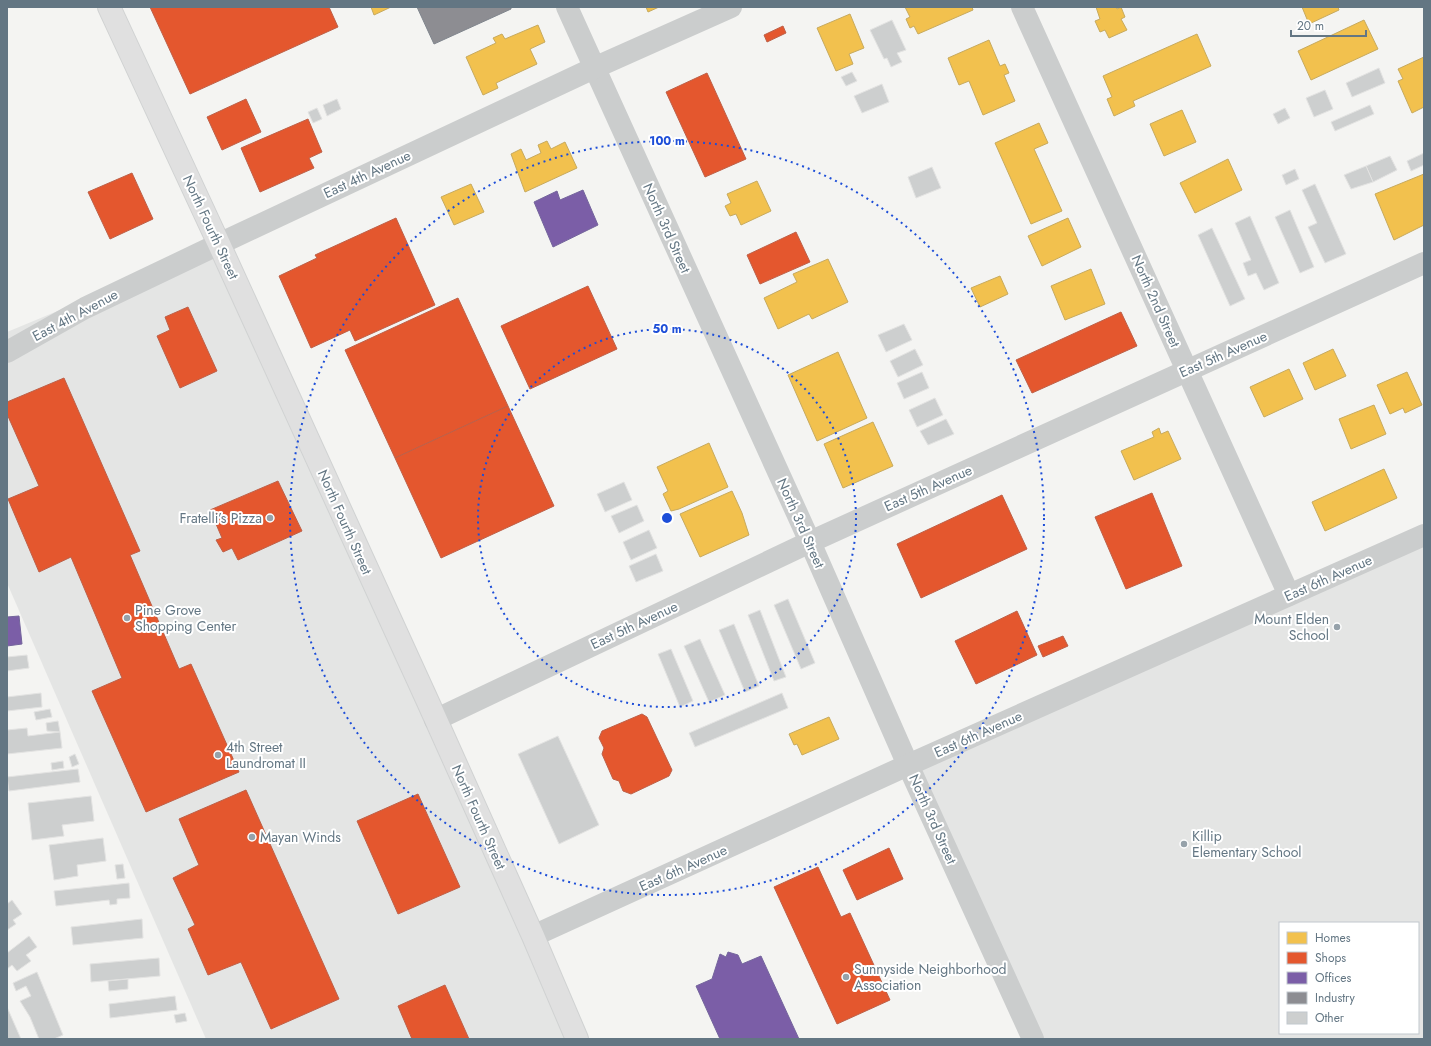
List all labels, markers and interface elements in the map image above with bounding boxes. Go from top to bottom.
scale bar [1291,12,1366,38]
text: 20 m [1297,17,1324,35]
text: 100 m [649,132,685,150]
street label: East 4th Avenue [320,145,414,203]
street label: North Fourth Street [178,172,244,283]
street label: North 3rd Street [638,180,696,277]
street label: North 2nd Street [1127,252,1186,351]
street label: East 4th Avenue [29,284,121,346]
text: 50 m [652,320,682,338]
street label: East 5th Avenue [1176,326,1270,382]
street label: East 5th Avenue [881,460,975,516]
street label: North Fourth Street [313,466,377,578]
street label: North 3rd Street [772,475,830,572]
place label: Fratelli’s Pizza [179,508,262,528]
centre of rings [660,511,674,525]
marker: Fratelli’s Pizza [265,513,275,523]
street label: East 6th Avenue [1281,550,1375,606]
street label: East 5th Avenue [587,596,681,654]
place label: Pine Grove Shopping Center [135,600,237,636]
place label: Mount Elden School [1254,609,1329,645]
marker: Pine Grove Shopping Center [122,613,132,623]
marker: Mount Elden School [1332,622,1342,632]
street label: East 6th Avenue [931,706,1025,762]
place label: 4th Street Laundromat II [226,737,306,773]
marker: 4th Street Laundromat II [213,750,223,760]
street label: North Fourth Street [447,761,511,873]
street label: North 3rd Street [904,771,962,868]
place label: Killip Elementary School [1192,826,1302,862]
place label: Mayan Winds [260,827,341,847]
marker: Mayan Winds [247,832,257,842]
marker: Killip Elementary School [1179,839,1189,849]
street label: East 6th Avenue [636,840,730,896]
legend [1279,922,1419,1034]
text: Homes [1315,929,1351,947]
text: Shops [1315,949,1346,967]
place label: Sunnyside Neighborhood Association [854,959,1007,995]
text: Offices [1315,969,1351,987]
marker: Sunnyside Neighborhood Association [841,972,851,982]
text: Industry [1315,989,1356,1007]
text: Other [1315,1009,1345,1027]

